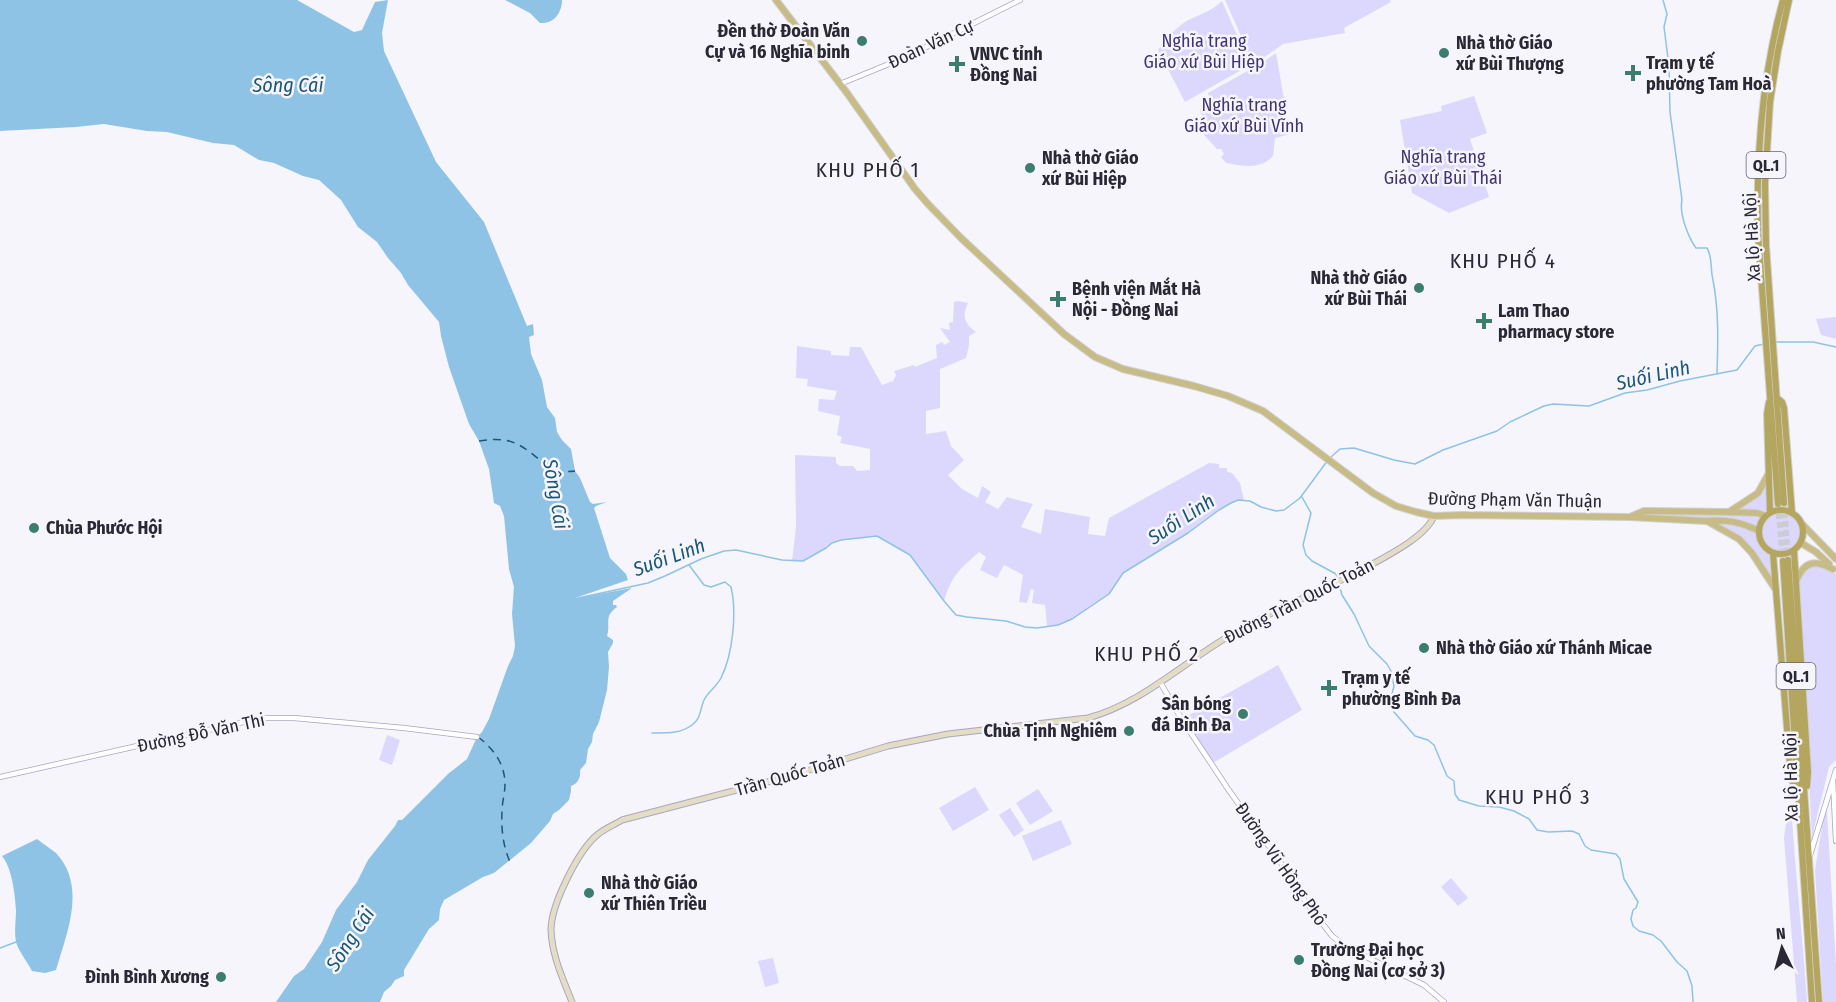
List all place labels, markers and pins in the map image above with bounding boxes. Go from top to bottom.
place label: Đền thờ Đoàn Văn Cự và 16 Nghĩa binh [705,19,850,63]
place label: Nhà thờ Giáo xứ Bùi Thượng [1455,32,1564,75]
marker: Đền thờ Đoàn Văn Cự và 16 Nghĩa binh [855,34,869,48]
place label: VNVC tỉnh Đồng Nai [969,43,1043,86]
marker: Nhà thờ Giáo xứ Bùi Thượng [1437,46,1451,60]
place label: Trạm y tế phường Tam Hoà [1646,51,1772,95]
marker: VNVC tỉnh Đồng Nai [948,55,966,73]
marker: Trạm y tế phường Tam Hoà [1624,64,1642,82]
place label: Nhà thờ Giáo xứ Bùi Hiệp [1041,147,1139,190]
marker: Nhà thờ Giáo xứ Bùi Hiệp [1023,161,1037,175]
place label: Nhà thờ Giáo xứ Bùi Thái [1310,267,1407,310]
place label: Bệnh viện Mắt Hà Nội - Đồng Nai [1072,276,1201,321]
marker: Nhà thờ Giáo xứ Bùi Thái [1412,281,1426,295]
marker: Bệnh viện Mắt Hà Nội - Đồng Nai [1049,290,1067,308]
place label: Lam Thao pharmacy store [1498,300,1614,343]
marker: Lam Thao pharmacy store [1475,312,1493,330]
place label: Chùa Phước Hội [46,517,163,539]
marker: Chùa Phước Hội [27,521,41,535]
place label: Nhà thờ Giáo xứ Thánh Micae [1436,637,1652,659]
marker: Nhà thờ Giáo xứ Thánh Micae [1417,641,1431,655]
place label: Trạm y tế phường Bình Đa [1342,666,1461,710]
marker: Trạm y tế phường Bình Đa [1320,679,1338,697]
place label: Sân bóng đá Bình Đa [1151,693,1231,736]
marker: Sân bóng đá Bình Đa [1236,707,1250,721]
place label: Chùa Tịnh Nghiêm [984,720,1117,742]
marker: Chùa Tịnh Nghiêm [1122,724,1136,738]
place label: Nhà thờ Giáo xứ Thiên Triều [600,872,707,915]
marker: Nhà thờ Giáo xứ Thiên Triều [582,886,596,900]
place label: Trường Đại học Đồng Nai (cơ sở 3) [1311,939,1445,982]
marker: Trường Đại học Đồng Nai (cơ sở 3) [1292,953,1306,967]
place label: Đình Bình Xương [85,966,209,988]
marker: Đình Bình Xương [214,970,228,984]

